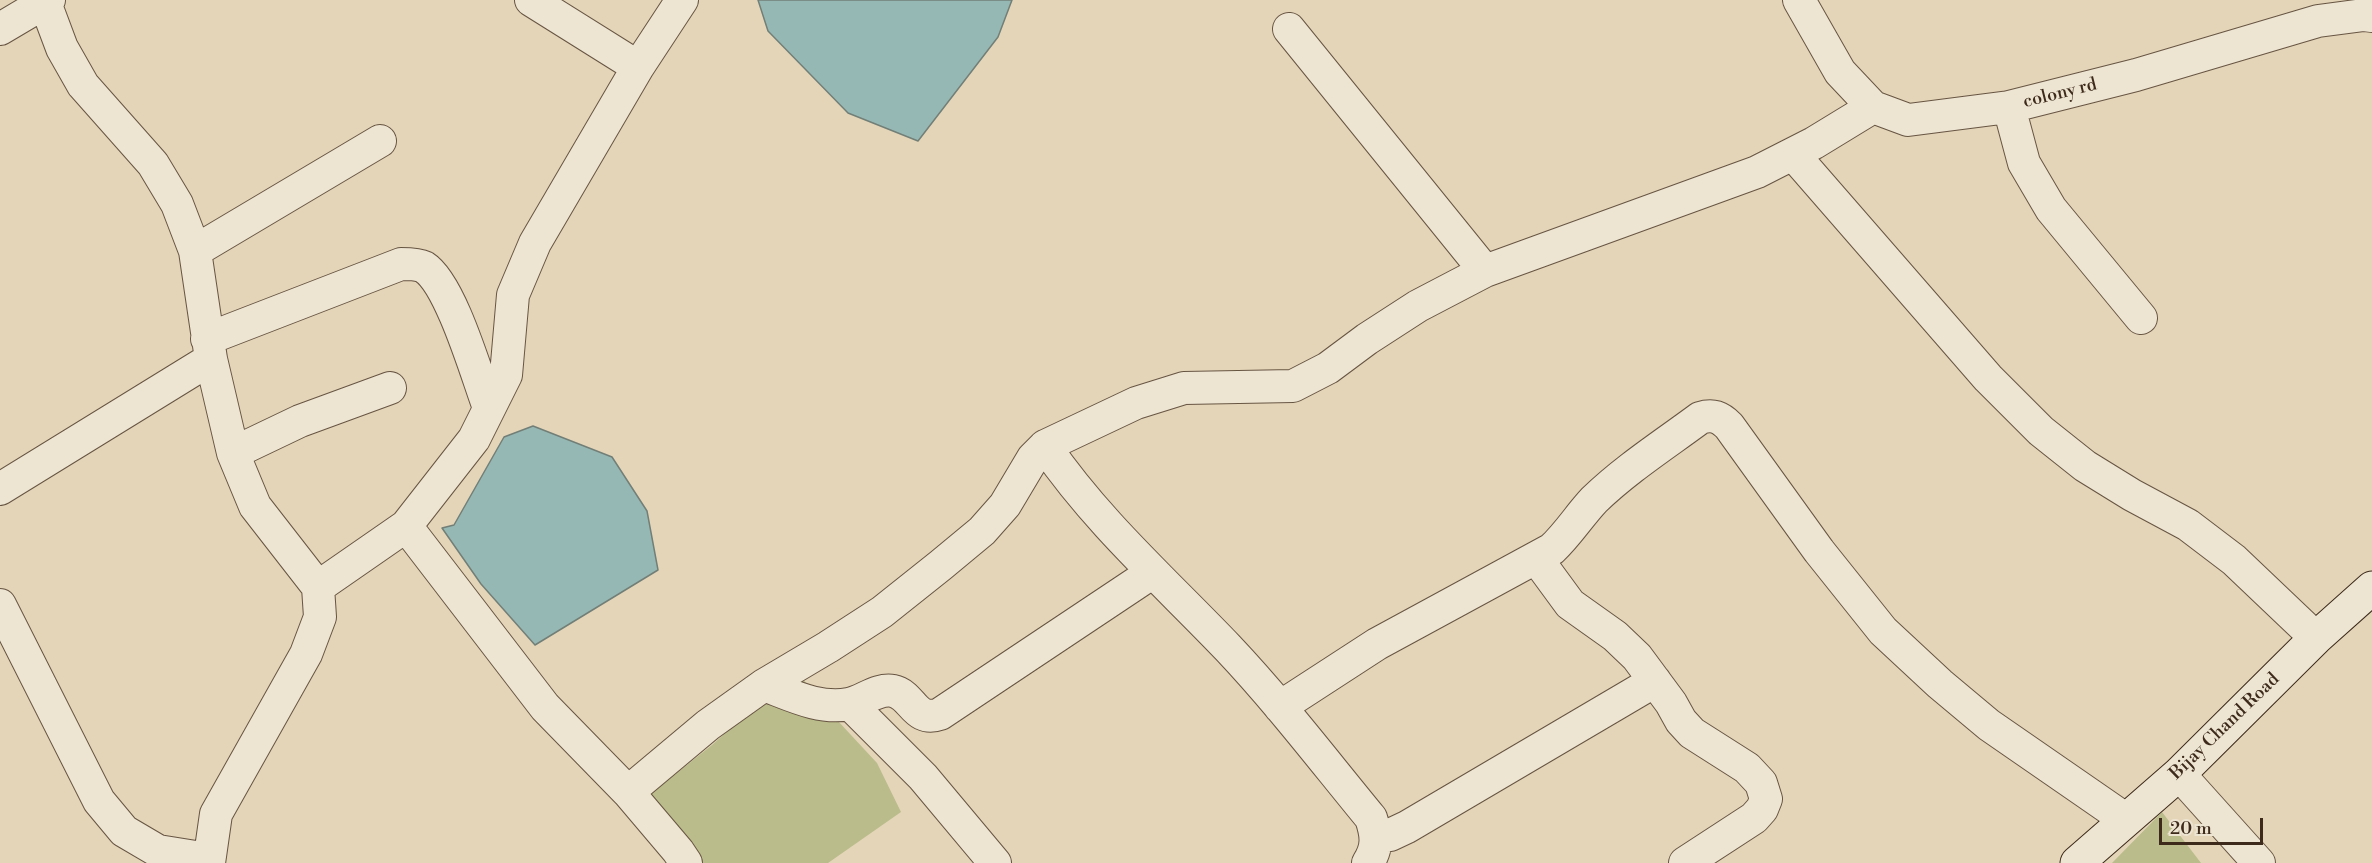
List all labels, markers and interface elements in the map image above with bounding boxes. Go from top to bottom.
street label: colony rd [2021,74,2099,114]
street label: Bijay Chand Road [2166,669,2284,785]
scale bar [2162,806,2266,844]
text: 20 m [2170,817,2212,840]

